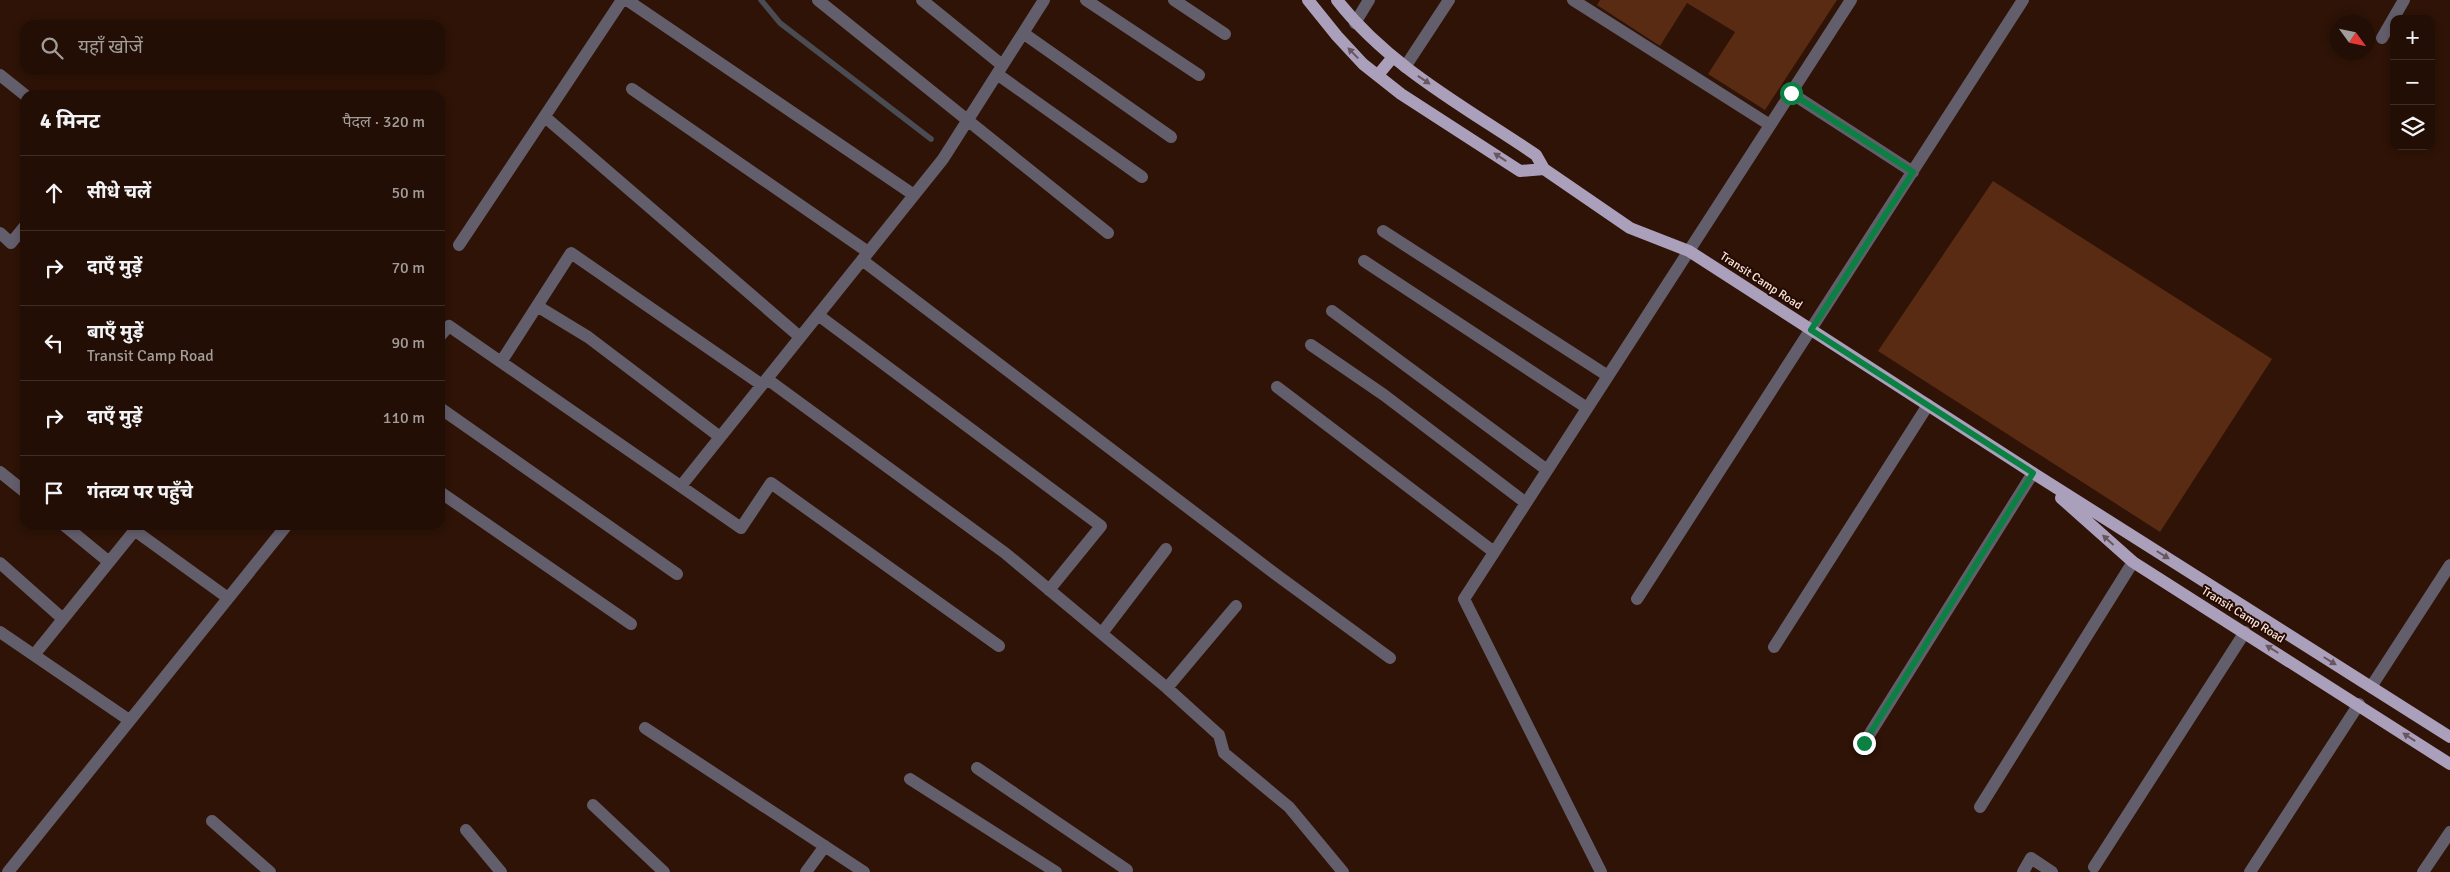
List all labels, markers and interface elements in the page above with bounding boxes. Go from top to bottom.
north arrow [2330,15,2375,60]
map controls [2390,15,2435,150]
button: + [2390,15,2435,60]
search box [20,20,445,75]
icon: search [38,34,66,62]
text: यहाँ खोजें [78,35,143,59]
one-way arrow [1347,48,1359,60]
button: − [2390,60,2435,105]
one-way arrow [1417,75,1431,85]
route start [1780,82,1803,105]
button: layers [2390,105,2435,150]
text: 4 मिनट [40,108,100,134]
text: पैदल · 320 m [342,112,425,132]
one-way arrow [1493,153,1506,162]
icon: ahead [40,179,68,207]
text: सीधे चलें [87,180,151,204]
text: 50 m [391,183,425,203]
street label: Transit Camp Road [1717,249,1805,313]
icon: right [40,254,68,282]
text: दाएँ मुड़ें [87,255,142,279]
text: 70 m [391,258,425,278]
text: बाएँ मुड़ें [87,320,143,344]
icon: left [40,329,68,357]
text: 90 m [391,333,425,353]
text: Transit Camp Road [87,346,214,366]
icon: right [40,404,68,432]
text: दाएँ मुड़ें [87,405,142,429]
text: 110 m [383,408,425,428]
icon: arrive [40,479,68,507]
text: गंतव्य पर पहुँचे [87,480,193,504]
one-way arrow [2103,534,2115,546]
one-way arrow [2157,551,2170,560]
street label: Transit Camp Road [2199,583,2287,647]
one-way arrow [2266,645,2279,654]
one-way arrow [2324,656,2337,665]
route end [1853,732,1876,755]
one-way arrow [2402,732,2416,742]

